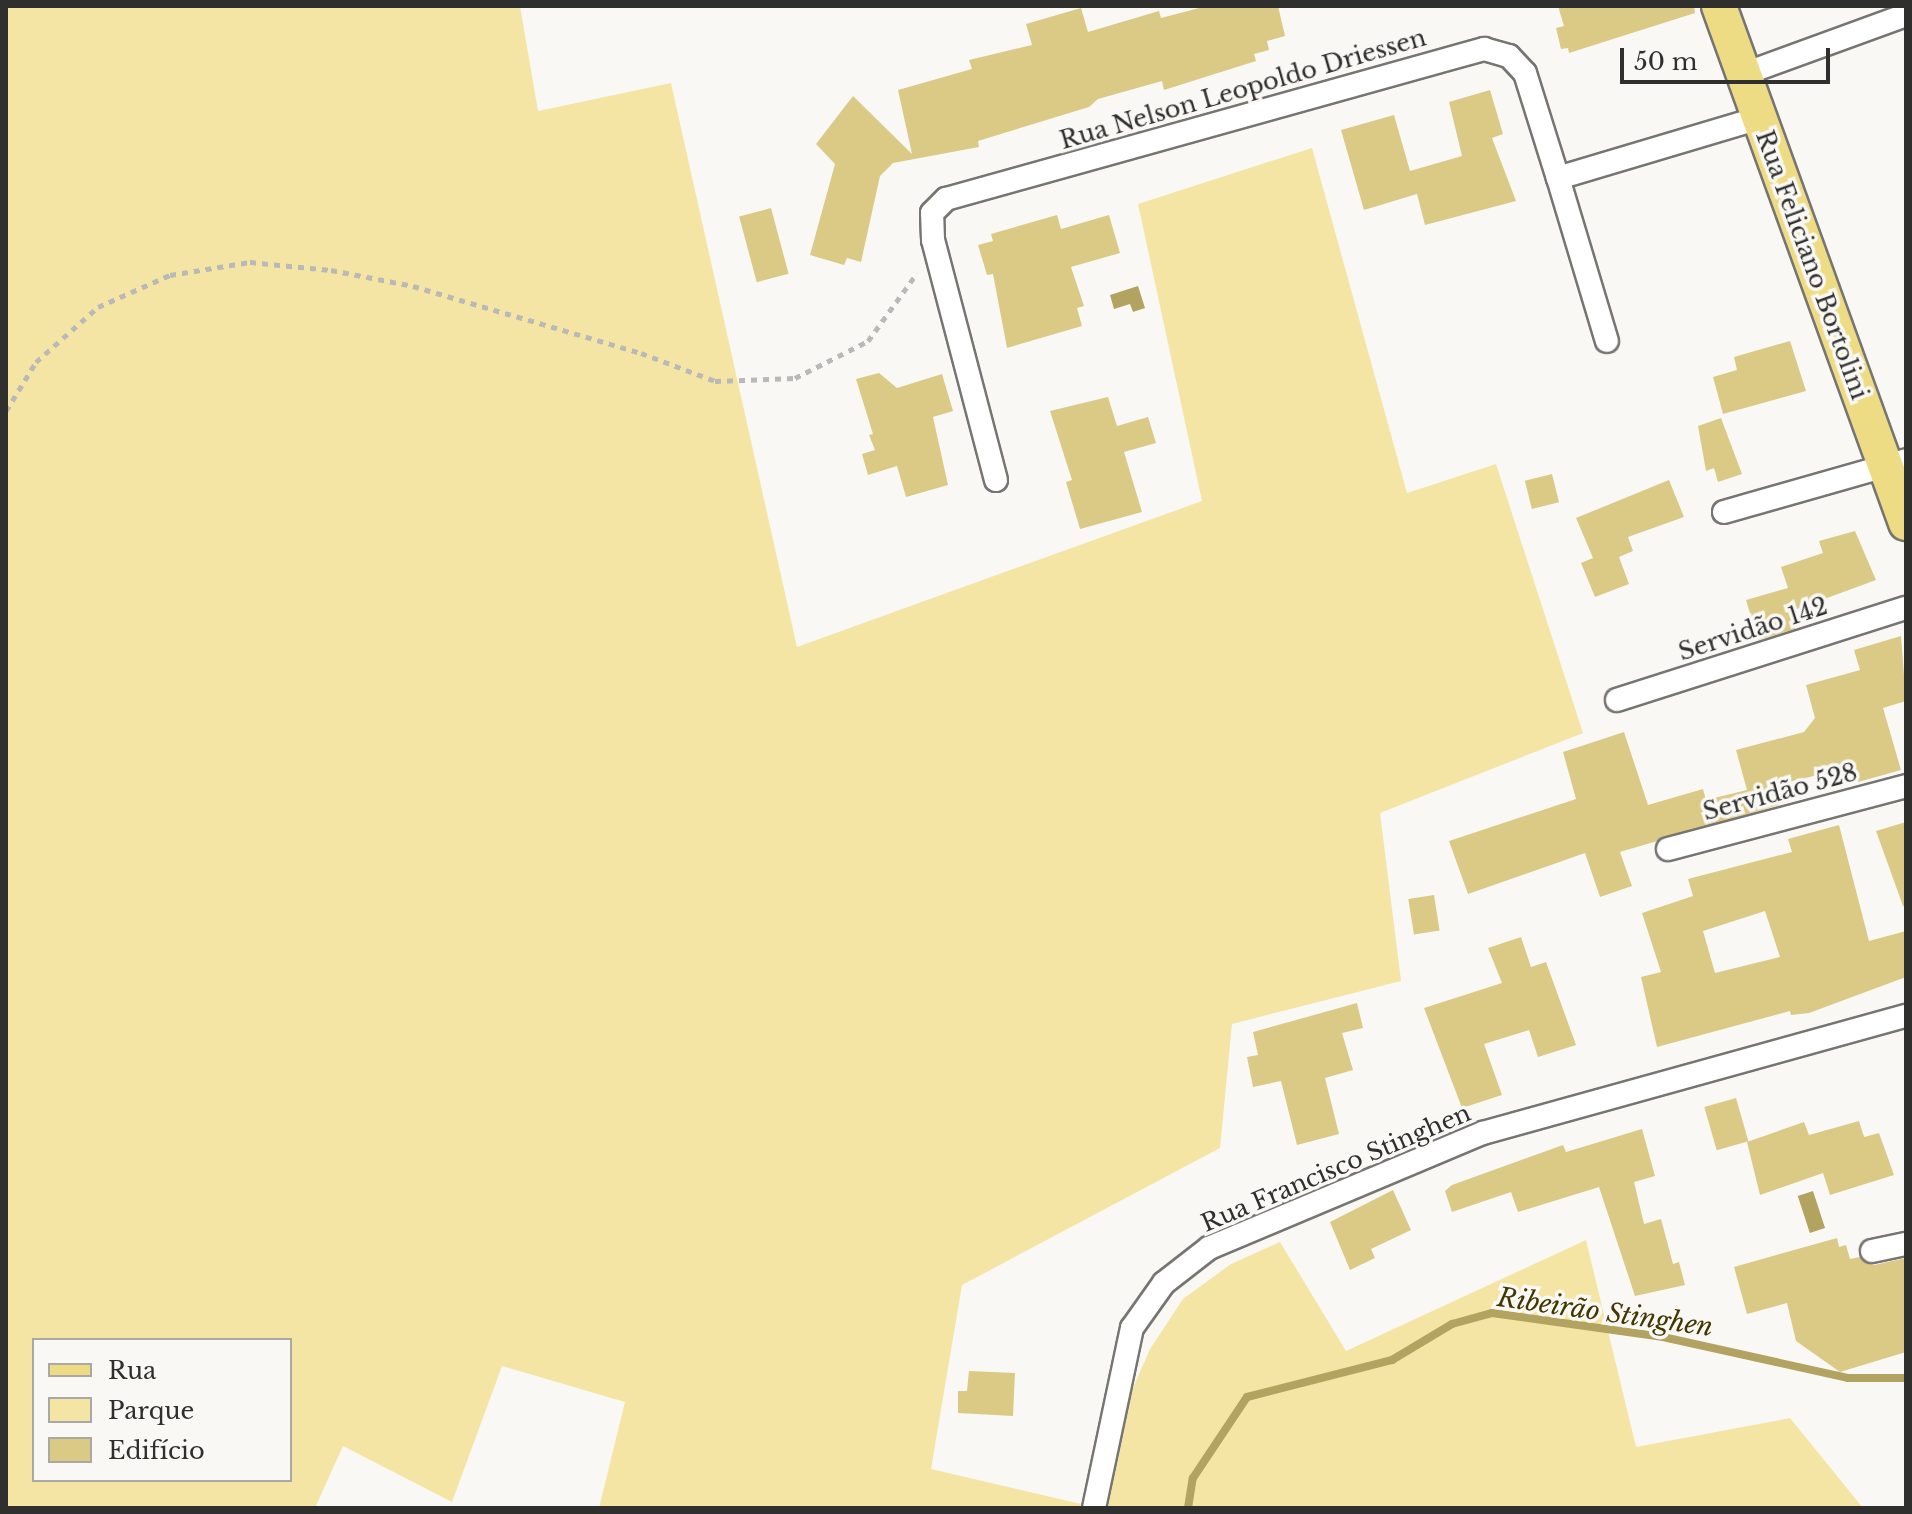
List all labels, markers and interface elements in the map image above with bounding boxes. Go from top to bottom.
street label: Rua Nelson Leopoldo Driessen [1056,23,1430,155]
scale bar [1624,32,1834,82]
text: 50 m [1634,47,1697,76]
street label: Rua Feliciano Bortolini [1750,126,1874,404]
street label: Servidão 142 [1675,591,1831,667]
street label: Servidão 528 [1700,758,1860,826]
street label: Rua Francisco Stinghen [1197,1098,1475,1238]
water label: Ribeirão Stinghen [1495,1282,1715,1344]
legend [32,1338,292,1482]
text: Rua [108,1356,156,1385]
text: Parque [108,1396,194,1425]
text: Edifício [108,1436,205,1465]

